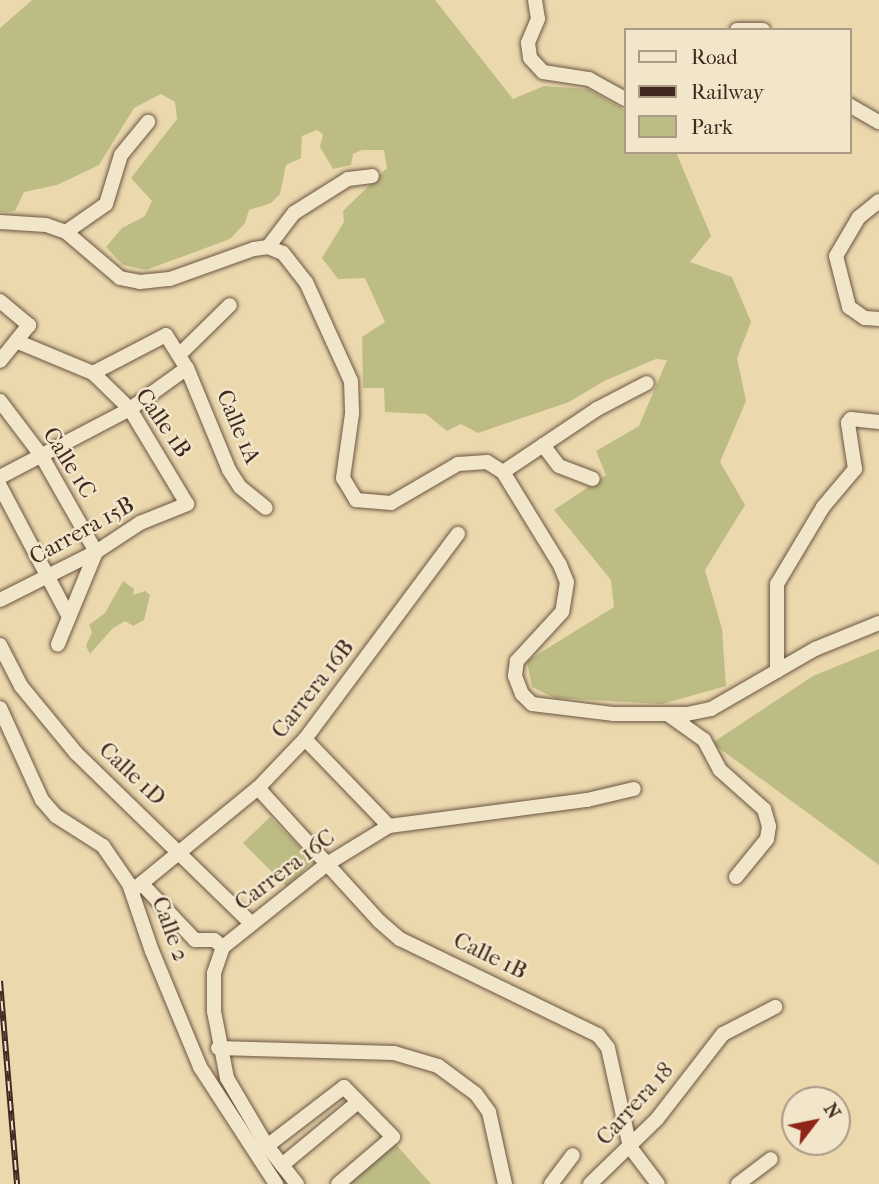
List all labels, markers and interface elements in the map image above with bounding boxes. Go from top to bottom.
legend [624,28,851,154]
text: Road [691,45,738,69]
text: Railway [691,80,764,104]
text: Park [691,115,733,139]
street label: Calle 1B [129,383,197,463]
street label: Calle 1A [210,386,266,468]
street label: Calle 1C [36,422,102,504]
street label: Carrera 15B [25,491,139,571]
street label: Carrera 16B [266,634,360,744]
street label: Calle 1D [93,736,171,812]
street label: Carrera 16C [229,823,341,917]
street label: Calle 2 [146,893,194,965]
street label: Calle 1B [449,926,531,986]
street label: Carrera 18 [591,1057,679,1151]
north arrow [781,1086,851,1156]
text: N [819,1099,845,1123]

